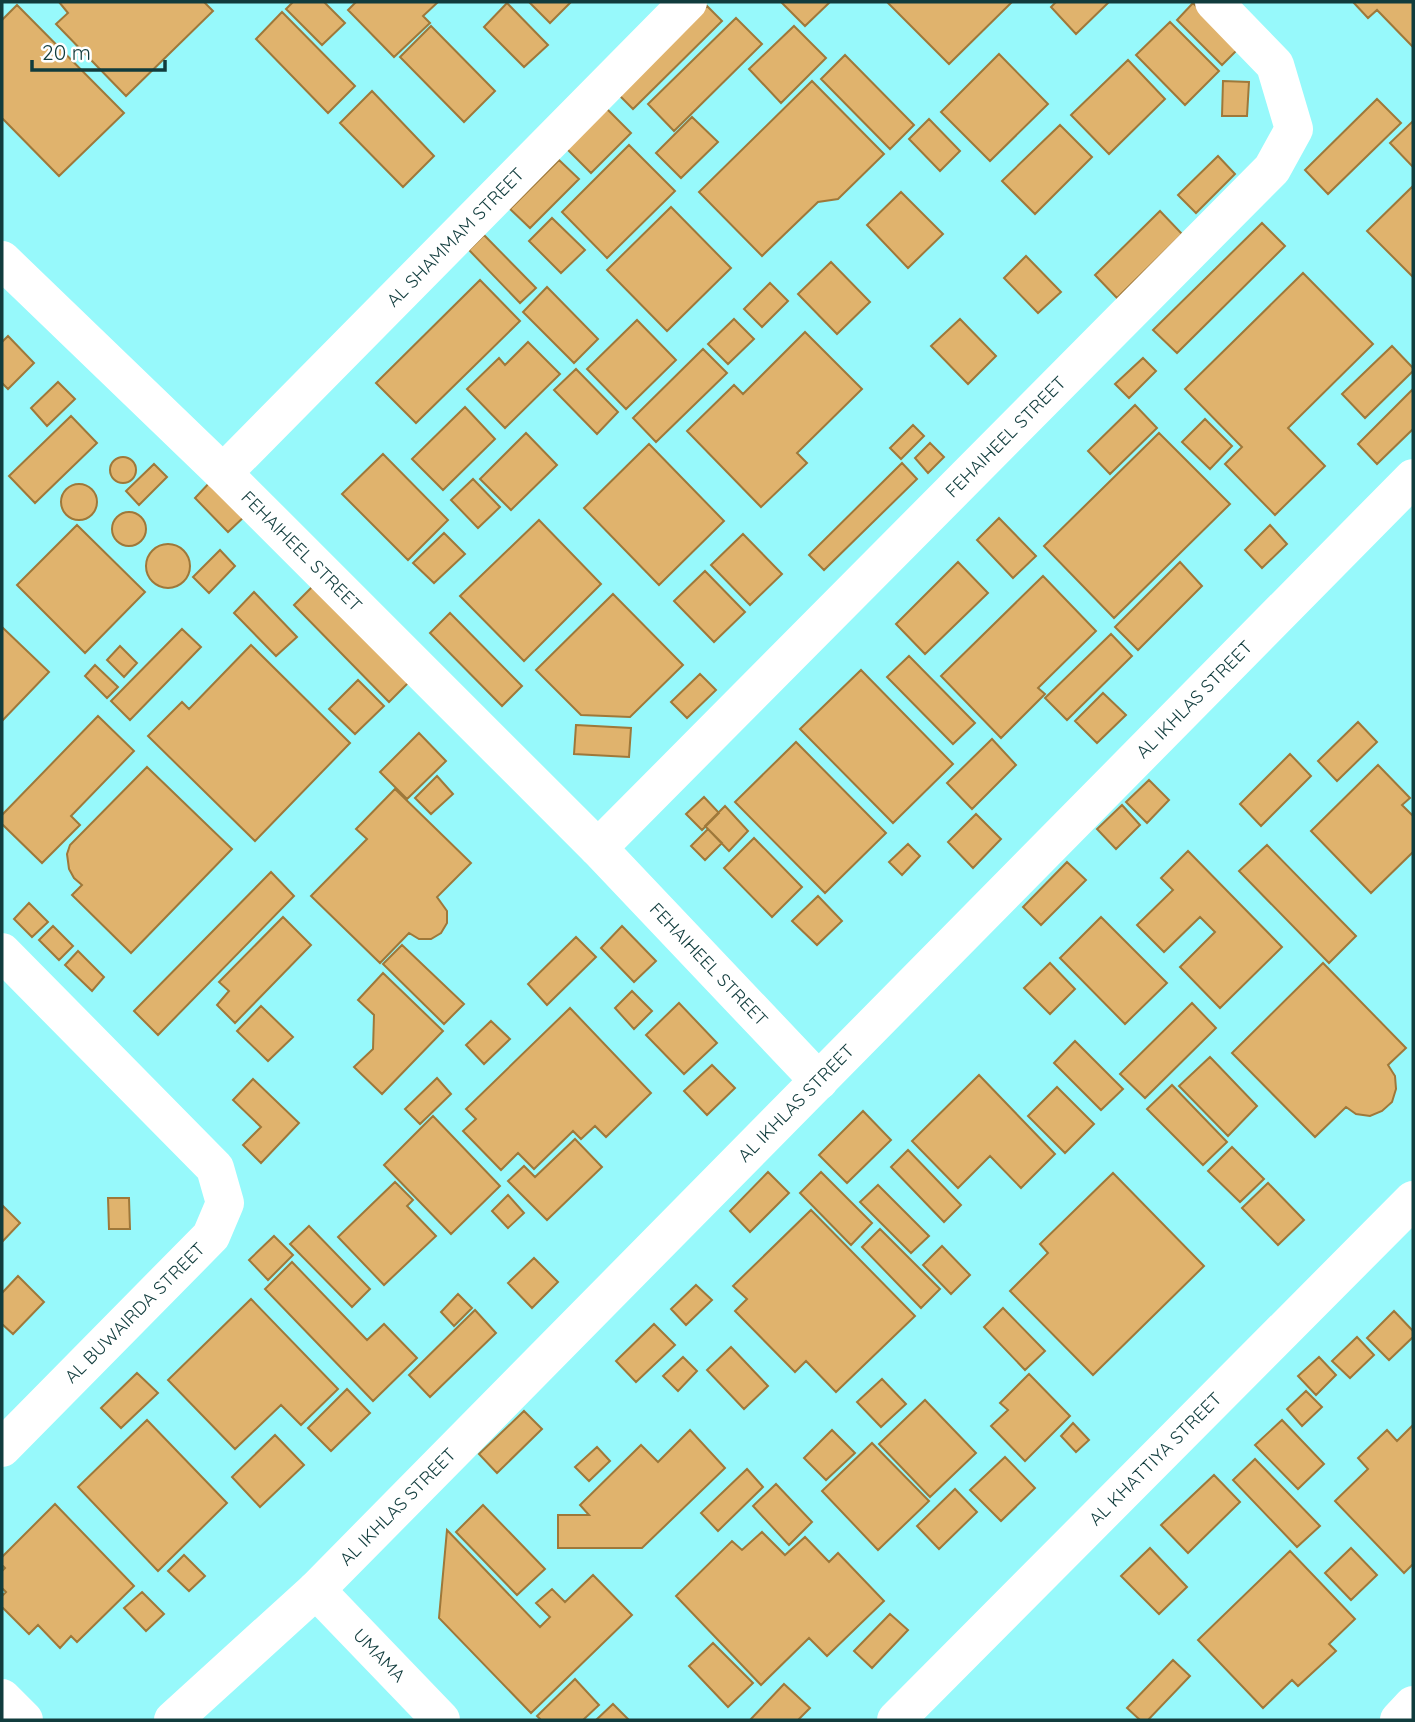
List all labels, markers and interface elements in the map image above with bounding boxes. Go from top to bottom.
scale bar [32,28,164,72]
text: 20 m [42,39,91,65]
street label: AL SHAMMAM STREET [381,163,529,312]
street label: FEHAIHEEL STREET [940,371,1071,502]
street label: FEHAIHEEL STREET [237,486,367,617]
street label: AL IKHLAS STREET [1131,635,1257,763]
street label: FEHAIHEEL STREET [645,898,773,1031]
street label: AL IKHLAS STREET [733,1039,859,1167]
street label: AL BUWAIRDA STREET [59,1237,210,1388]
street label: AL KHATTIYA STREET [1084,1387,1226,1530]
street label: AL IKHLAS STREET [335,1443,461,1570]
street label: UMAMA [348,1624,411,1687]

